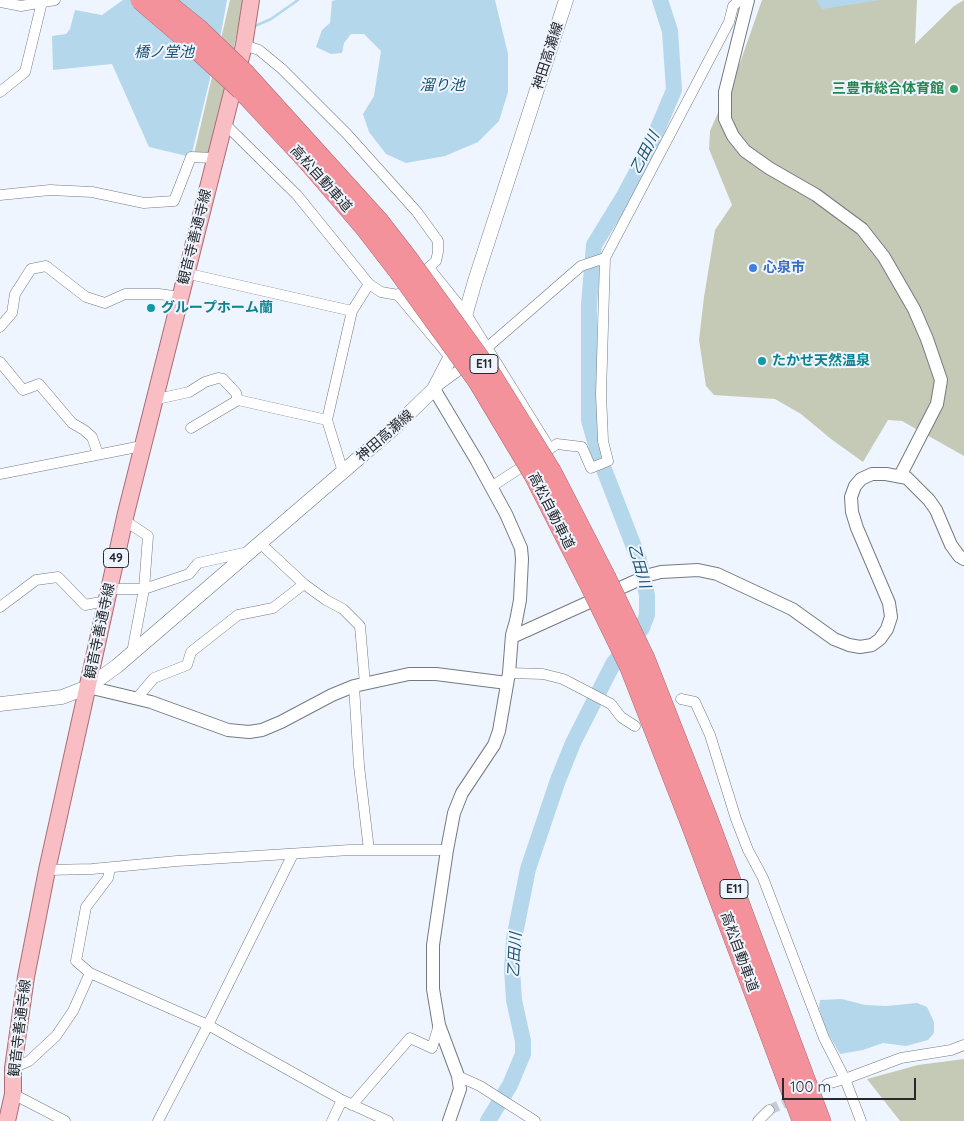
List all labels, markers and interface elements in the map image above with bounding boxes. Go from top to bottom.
street label: 神田高瀬線 [529,20,567,92]
water label: 橋ノ堂池 [134,43,194,61]
water label: 溜り池 [420,76,464,94]
place label: 三豊市総合体育館 [832,81,944,97]
marker: 三豊市総合体育館 [948,83,960,95]
water label: 乙田川 [627,129,663,177]
street label: 高松自動車道 [287,142,355,216]
street label: 観音寺善通寺線 [175,187,215,287]
place label: 心泉市 [763,260,805,276]
marker: 心泉市 [747,262,759,274]
place label: グループホーム蘭 [161,300,273,316]
marker: グループホーム蘭 [145,302,157,314]
place label: たかせ天然温泉 [772,353,870,369]
road number: E11 [470,354,498,374]
marker: たかせ天然温泉 [756,355,768,367]
street label: 神田高瀬線 [353,407,417,465]
street label: 高松自動車道 [524,470,578,552]
water label: 乙田川 [624,542,654,590]
road number: 49 [104,548,128,568]
street label: 観音寺善通寺線 [82,581,118,681]
road number: E11 [720,880,748,899]
street label: 高松自動車道 [717,910,761,994]
water label: 乙田川 [505,932,525,978]
street label: 観音寺善通寺線 [6,978,34,1078]
scale bar [784,1068,918,1100]
text: 100 m [790,1077,831,1096]

